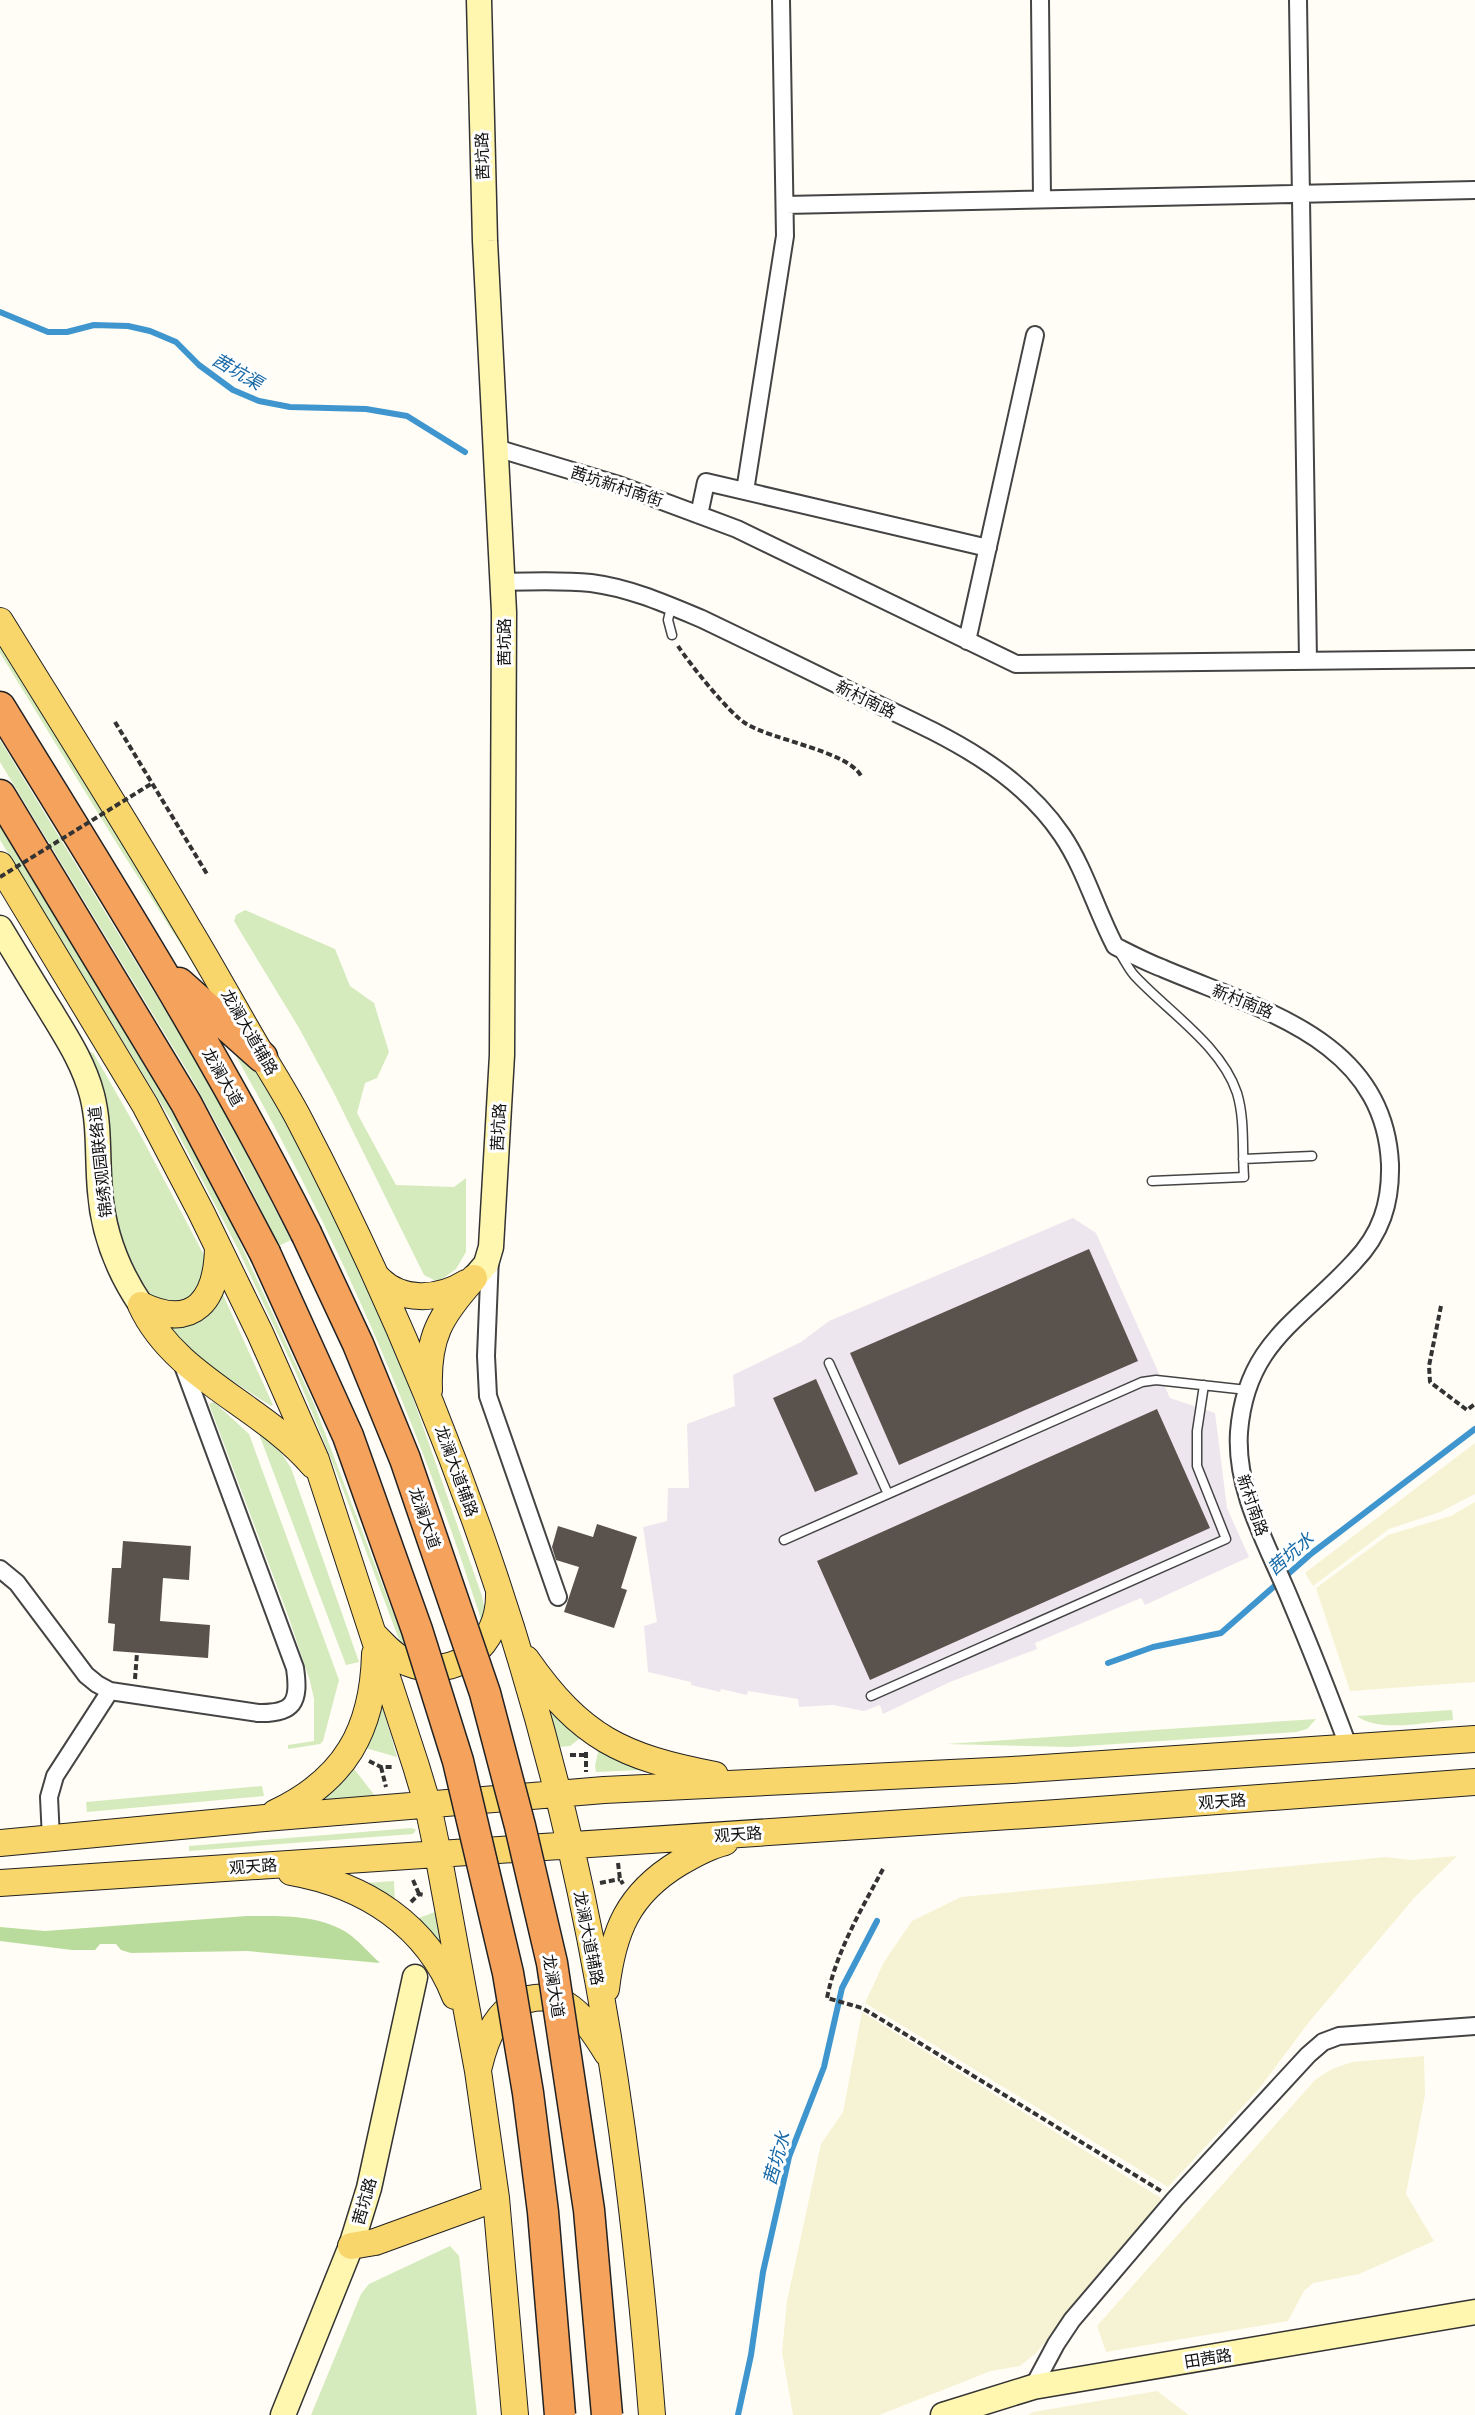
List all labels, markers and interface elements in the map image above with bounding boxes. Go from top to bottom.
street label: 茜坑路 [470,132,494,180]
water label: 茜坑渠 [209,347,270,396]
street label: 茜坑新村南街 [568,461,666,511]
street label: 茜坑路 [493,618,515,666]
street label: 新村南路 [832,675,900,723]
street label: 新村南路 [1209,979,1277,1023]
street label: 龙澜大道辅路 [218,986,282,1078]
street label: 龙澜大道 [199,1044,247,1110]
street label: 茜坑路 [486,1102,510,1152]
street label: 锦绣观园联络道 [83,1105,117,1219]
street label: 龙澜大道辅路 [430,1422,484,1520]
street label: 新村南路 [1232,1471,1274,1539]
street label: 龙澜大道 [404,1484,446,1552]
water label: 茜坑水 [1262,1526,1319,1580]
street label: 观天路 [1197,1788,1247,1814]
street label: 观天路 [713,1821,763,1847]
street label: 观天路 [228,1853,278,1879]
street label: 龙澜大道辅路 [569,1889,609,1987]
street label: 龙澜大道 [538,1953,570,2019]
water label: 茜坑水 [757,2128,795,2187]
street label: 茜坑路 [347,2175,381,2227]
street label: 田茜路 [1183,2343,1233,2373]

